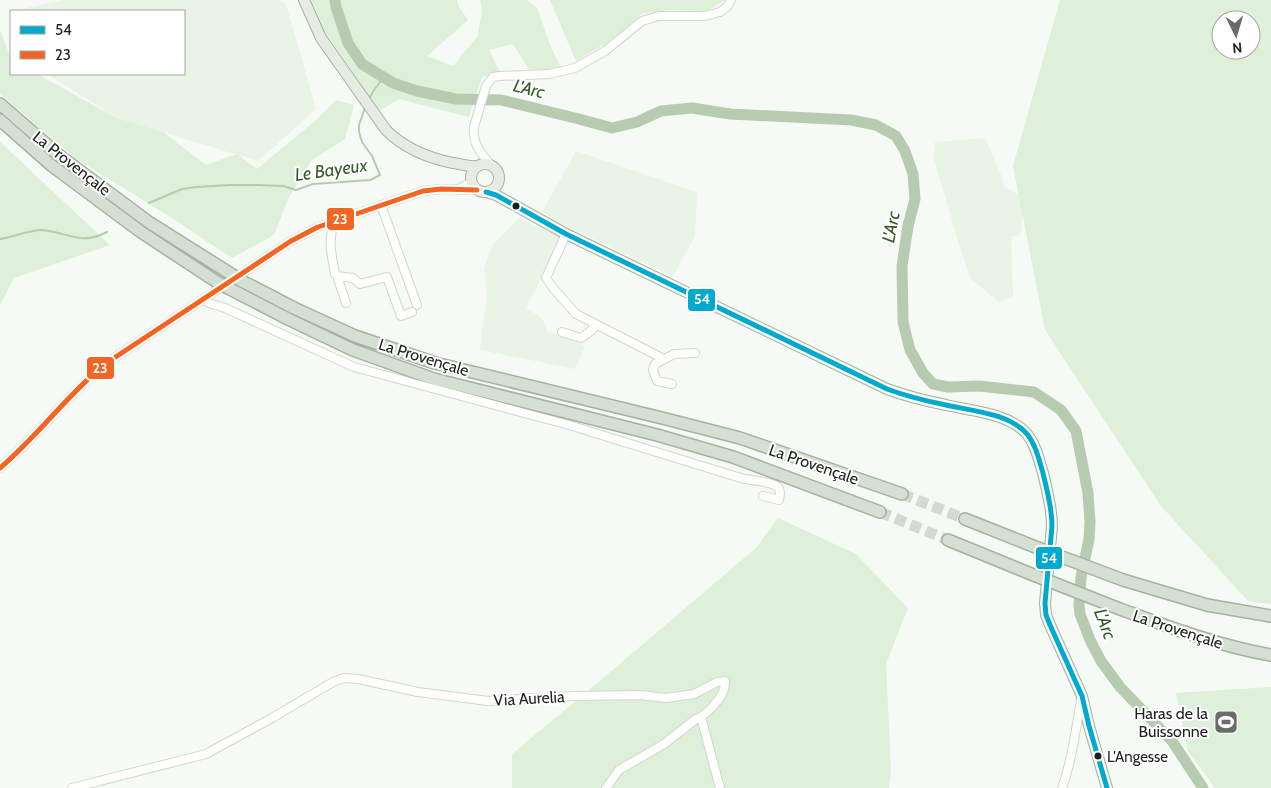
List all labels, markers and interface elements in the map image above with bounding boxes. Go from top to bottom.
legend [10,10,185,75]
north arrow [1211,10,1261,60]
text: 54 [55,21,72,39]
text: N [1231,39,1243,57]
text: 23 [55,46,71,64]
water label: L'Arc [511,75,547,104]
street label: La Provençale [29,127,114,200]
water label: Le Bayeux [293,154,370,186]
unlabelled marker [511,201,521,211]
line badge: 23 [326,207,355,231]
water label: L'Arc [877,209,905,245]
text: 23 [333,210,347,228]
line badge: 54 [687,288,716,312]
text: 54 [694,290,710,308]
street label: La Provençale [376,335,471,380]
line badge: 23 [86,356,115,380]
text: 23 [93,359,107,377]
street label: La Provençale [767,440,861,489]
line badge: 54 [1035,546,1063,570]
text: 54 [1041,549,1057,567]
water label: L'Arc [1089,605,1121,643]
street label: La Provençale [1130,606,1225,653]
street label: Via Aurelia [493,687,565,710]
place label: Haras de la Buissonne [1134,704,1208,741]
sports icon: Haras de la Buissonne [1213,709,1239,735]
place label: L'Angesse [1107,748,1168,766]
marker: L'Angesse [1093,751,1103,761]

